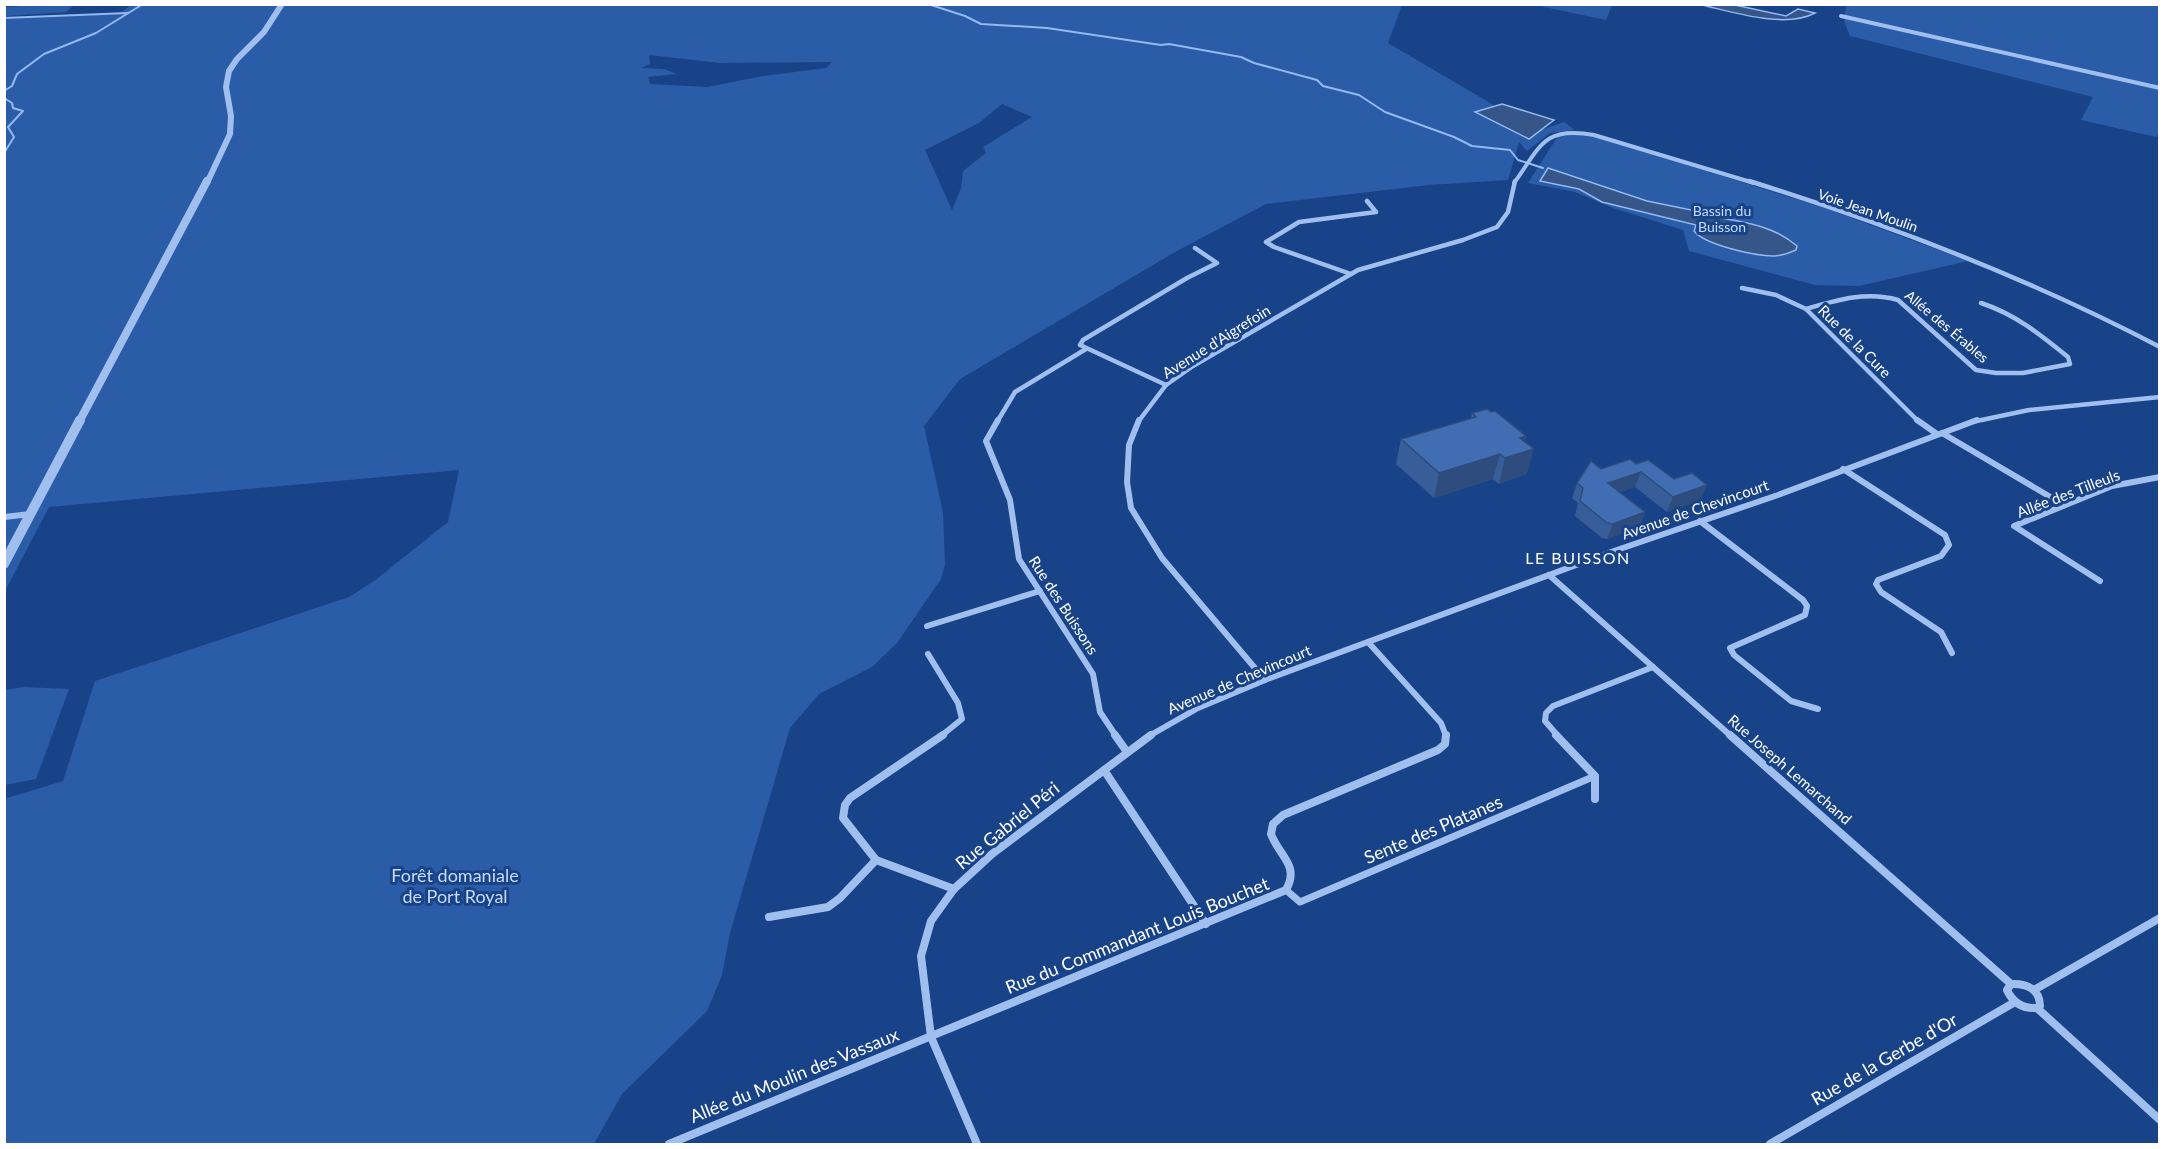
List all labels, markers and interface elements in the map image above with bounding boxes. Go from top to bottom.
street label: Voie Jean Moulin [1816,185,1920,235]
park label: Bassin du Buisson [1693,202,1751,235]
street label: Allée des Érables [1902,286,1992,366]
street label: Avenue d'Aigrefoin [1159,300,1273,382]
street label: Rue de la Cure [1815,301,1895,381]
street label: Allée des Tilleuls [2014,465,2122,521]
street label: Avenue de Chevincourt [1619,475,1771,543]
district label: LE BUISSON [1525,548,1631,567]
street label: Rue des Buissons [1025,552,1103,658]
street label: Avenue de Chevincourt [1164,640,1314,717]
street label: Rue Joseph Lemarchand [1724,710,1856,828]
street label: Rue Gabriel Péri [951,776,1063,874]
street label: Sente des Platanes [1360,790,1506,868]
park label: Forêt domaniale de Port Royal [391,864,519,907]
street label: Rue du Commandant Louis Bouchet [1002,872,1272,998]
street label: Rue de la Gerbe d'Or [1807,1008,1961,1110]
street label: Allée du Moulin des Vassaux [686,1023,902,1127]

